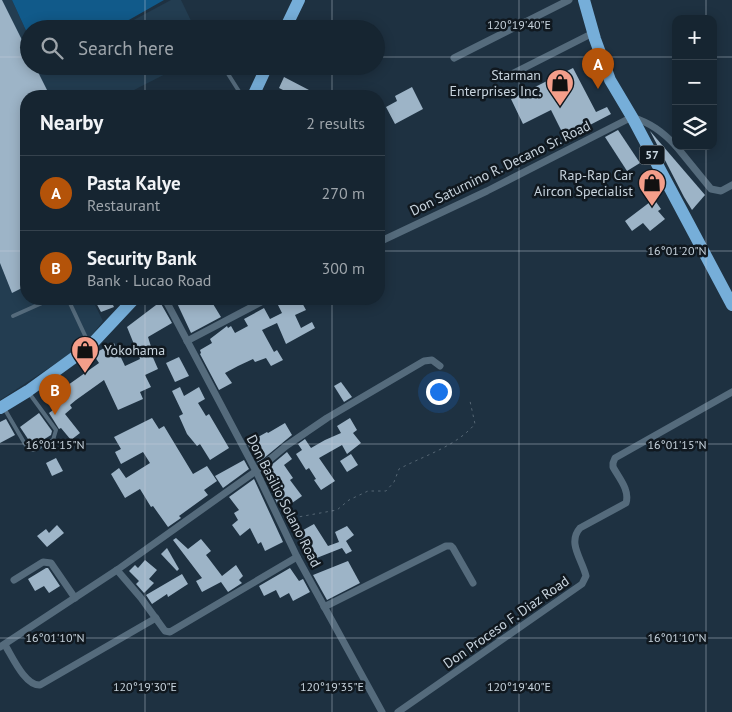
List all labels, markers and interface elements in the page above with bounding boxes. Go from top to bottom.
map controls [672,15,717,150]
button: + [672,15,717,60]
text: 120°19'40"E [487,17,551,32]
search box [20,20,385,75]
icon: search [38,34,66,62]
text: Search here [78,36,174,60]
pin: A [582,48,614,89]
button: − [672,60,717,105]
place label: Starman Enterprises Inc. [450,66,541,100]
shop icon: Starman Enterprises Inc. [545,68,575,107]
button: layers [672,105,717,150]
text: Nearby [40,109,103,136]
text: 2 results [306,113,365,133]
street label: Don Saturnino R. Decano Sr. Road [407,116,593,220]
road number: 57 [640,146,664,164]
place label: Rap-Rap Car Aircon Specialist [534,166,633,200]
shop icon: Rap-Rap Car Aircon Specialist [637,168,667,207]
text: Pasta Kalye [87,171,181,195]
text: A [51,183,61,203]
text: 270 m [322,183,365,203]
text: Restaurant [87,195,160,215]
text: 16°01'20"N [647,243,707,258]
text: Security Bank [87,246,197,270]
text: B [51,258,61,278]
text: 300 m [322,258,365,278]
text: Bank · Lucao Road [87,270,211,290]
shop icon: Yokohama [70,335,100,374]
place label: Yokohama [104,341,165,359]
pin: B [39,374,71,415]
your location [426,379,452,405]
street label: Don Basilio Solano Road [243,432,325,570]
text: 16°01'15"N [25,437,85,452]
text: 16°01'15"N [647,437,707,452]
street label: Don Proceso F. Diaz Road [439,572,573,672]
text: 16°01'10"N [25,630,85,645]
text: 16°01'10"N [647,630,707,645]
text: 120°19'30"E [113,679,177,694]
text: 120°19'35"E [300,679,364,694]
text: 120°19'40"E [487,679,551,694]

